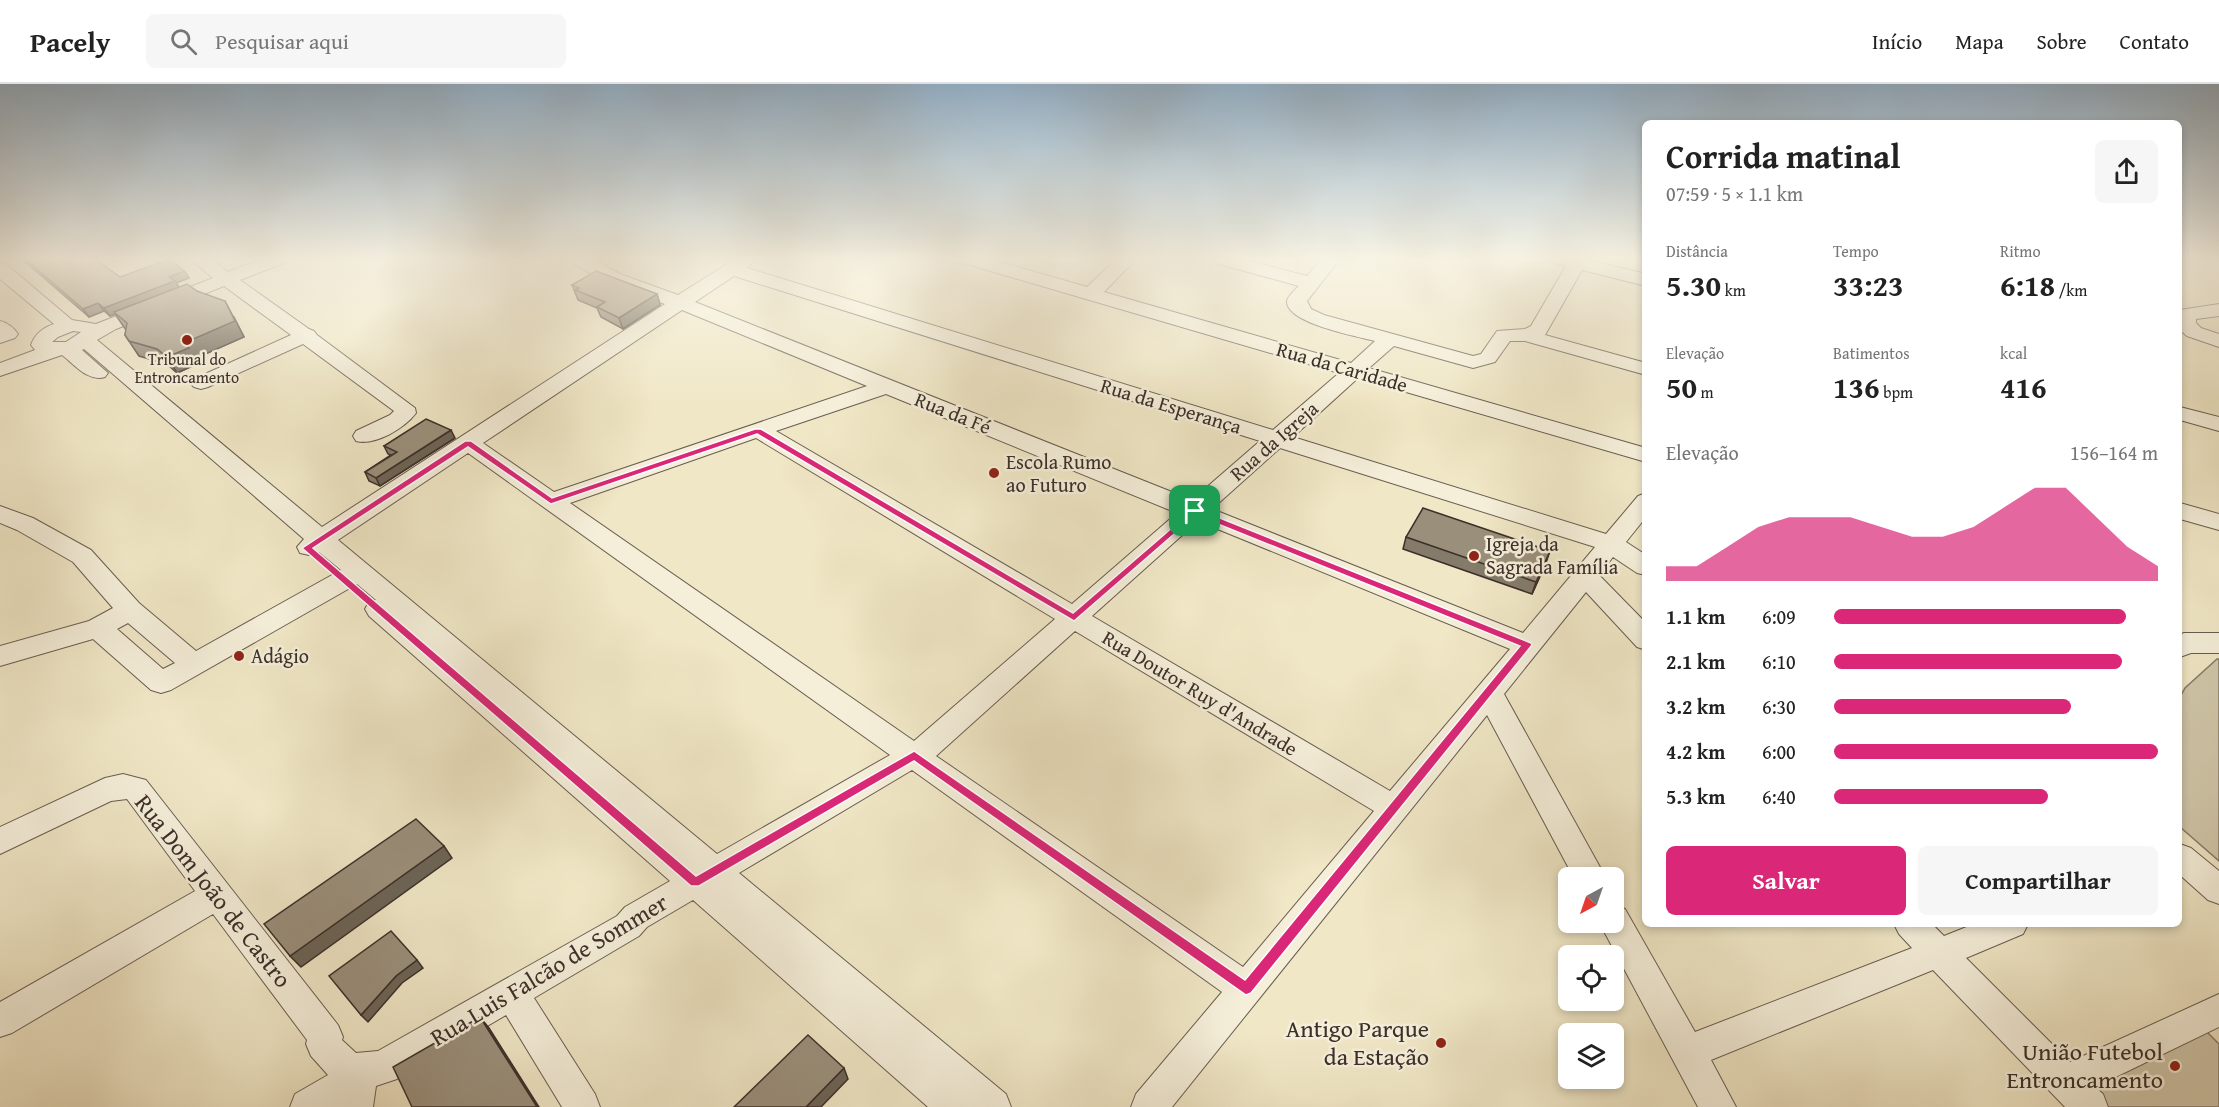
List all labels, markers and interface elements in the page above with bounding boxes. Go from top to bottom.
search box [146,14,566,68]
text: Pacely [30,21,110,62]
icon: search [167,25,200,58]
text: Pesquisar aqui [215,25,349,57]
text: Início [1872,26,1922,57]
text: Mapa [1955,26,2004,57]
text: Sobre [2037,26,2087,57]
text: Contato [2120,26,2189,57]
text: Corrida matinal [1666,132,1900,180]
button: share [2095,140,2158,203]
text: 07:59 · 5 × 1.1 km [1666,179,1803,208]
text: Distância [1666,239,1728,263]
text: Tempo [1833,239,1879,263]
text: Ritmo [2000,239,2041,263]
text: 5.30 [1666,263,1721,307]
text: 33:23 [1833,263,1904,307]
text: 6:18 [2000,263,2055,307]
text: km [1721,278,1746,302]
text: /km [2055,278,2087,302]
marker: Tribunal do Entroncamento [180,333,194,347]
street label: Rua da Caridade [1273,334,1411,399]
text: Elevação [1666,341,1724,365]
text: Batimentos [1833,341,1910,365]
text: kcal [2000,341,2027,365]
place label: Tribunal do Entroncamento [135,347,239,389]
text: 50 [1666,365,1697,409]
text: 136 [1833,365,1880,409]
text: 416 [2000,365,2047,409]
street label: Rua da Esperança [1097,370,1246,441]
text: m [1697,380,1714,404]
text: bpm [1880,380,1913,404]
street label: Rua da Fé [911,384,996,441]
street label: Rua da Igreja [1223,394,1325,487]
text: Elevação [1666,438,1739,467]
text: 156–164 m [2070,438,2158,467]
place label: Escola Rumo ao Futuro [1006,447,1111,499]
marker: Escola Rumo ao Futuro [987,466,1001,480]
pin [1169,485,1220,536]
icon: arrive [1178,494,1211,527]
place label: Igreja da Sagrada Família [1486,529,1619,581]
marker: Igreja da Sagrada Família [1467,549,1481,563]
text: 1.1 km [1666,602,1725,631]
text: 6:09 [1762,602,1796,631]
street label: Rua Doutor Ruy d'Andrade [1097,623,1303,763]
place label: Adágio [251,641,309,670]
text: 2.1 km [1666,647,1725,676]
text: 6:10 [1762,647,1796,676]
marker: Adágio [232,649,246,663]
text: 3.2 km [1666,692,1725,721]
text: 6:30 [1762,692,1796,721]
text: 4.2 km [1666,737,1725,766]
text: 6:00 [1762,737,1796,766]
text: 5.3 km [1666,782,1725,811]
text: 6:40 [1762,782,1796,811]
street label: Rua Dom João de Castro [127,786,300,995]
button: Salvar [1666,846,1906,915]
button: Compartilhar [1918,846,2158,915]
north arrow [1558,867,1624,933]
map controls [1558,867,1624,1089]
street label: Rua Luis Falcão de Sommer [423,885,674,1055]
button: locate [1558,945,1624,1011]
place label: Antigo Parque da Estação [1286,1011,1429,1074]
button: layers [1558,1023,1624,1089]
place label: União Futebol Entroncamento [2007,1034,2163,1097]
marker: Antigo Parque da Estação [1434,1036,1448,1050]
marker: União Futebol Entroncamento [2168,1059,2182,1073]

